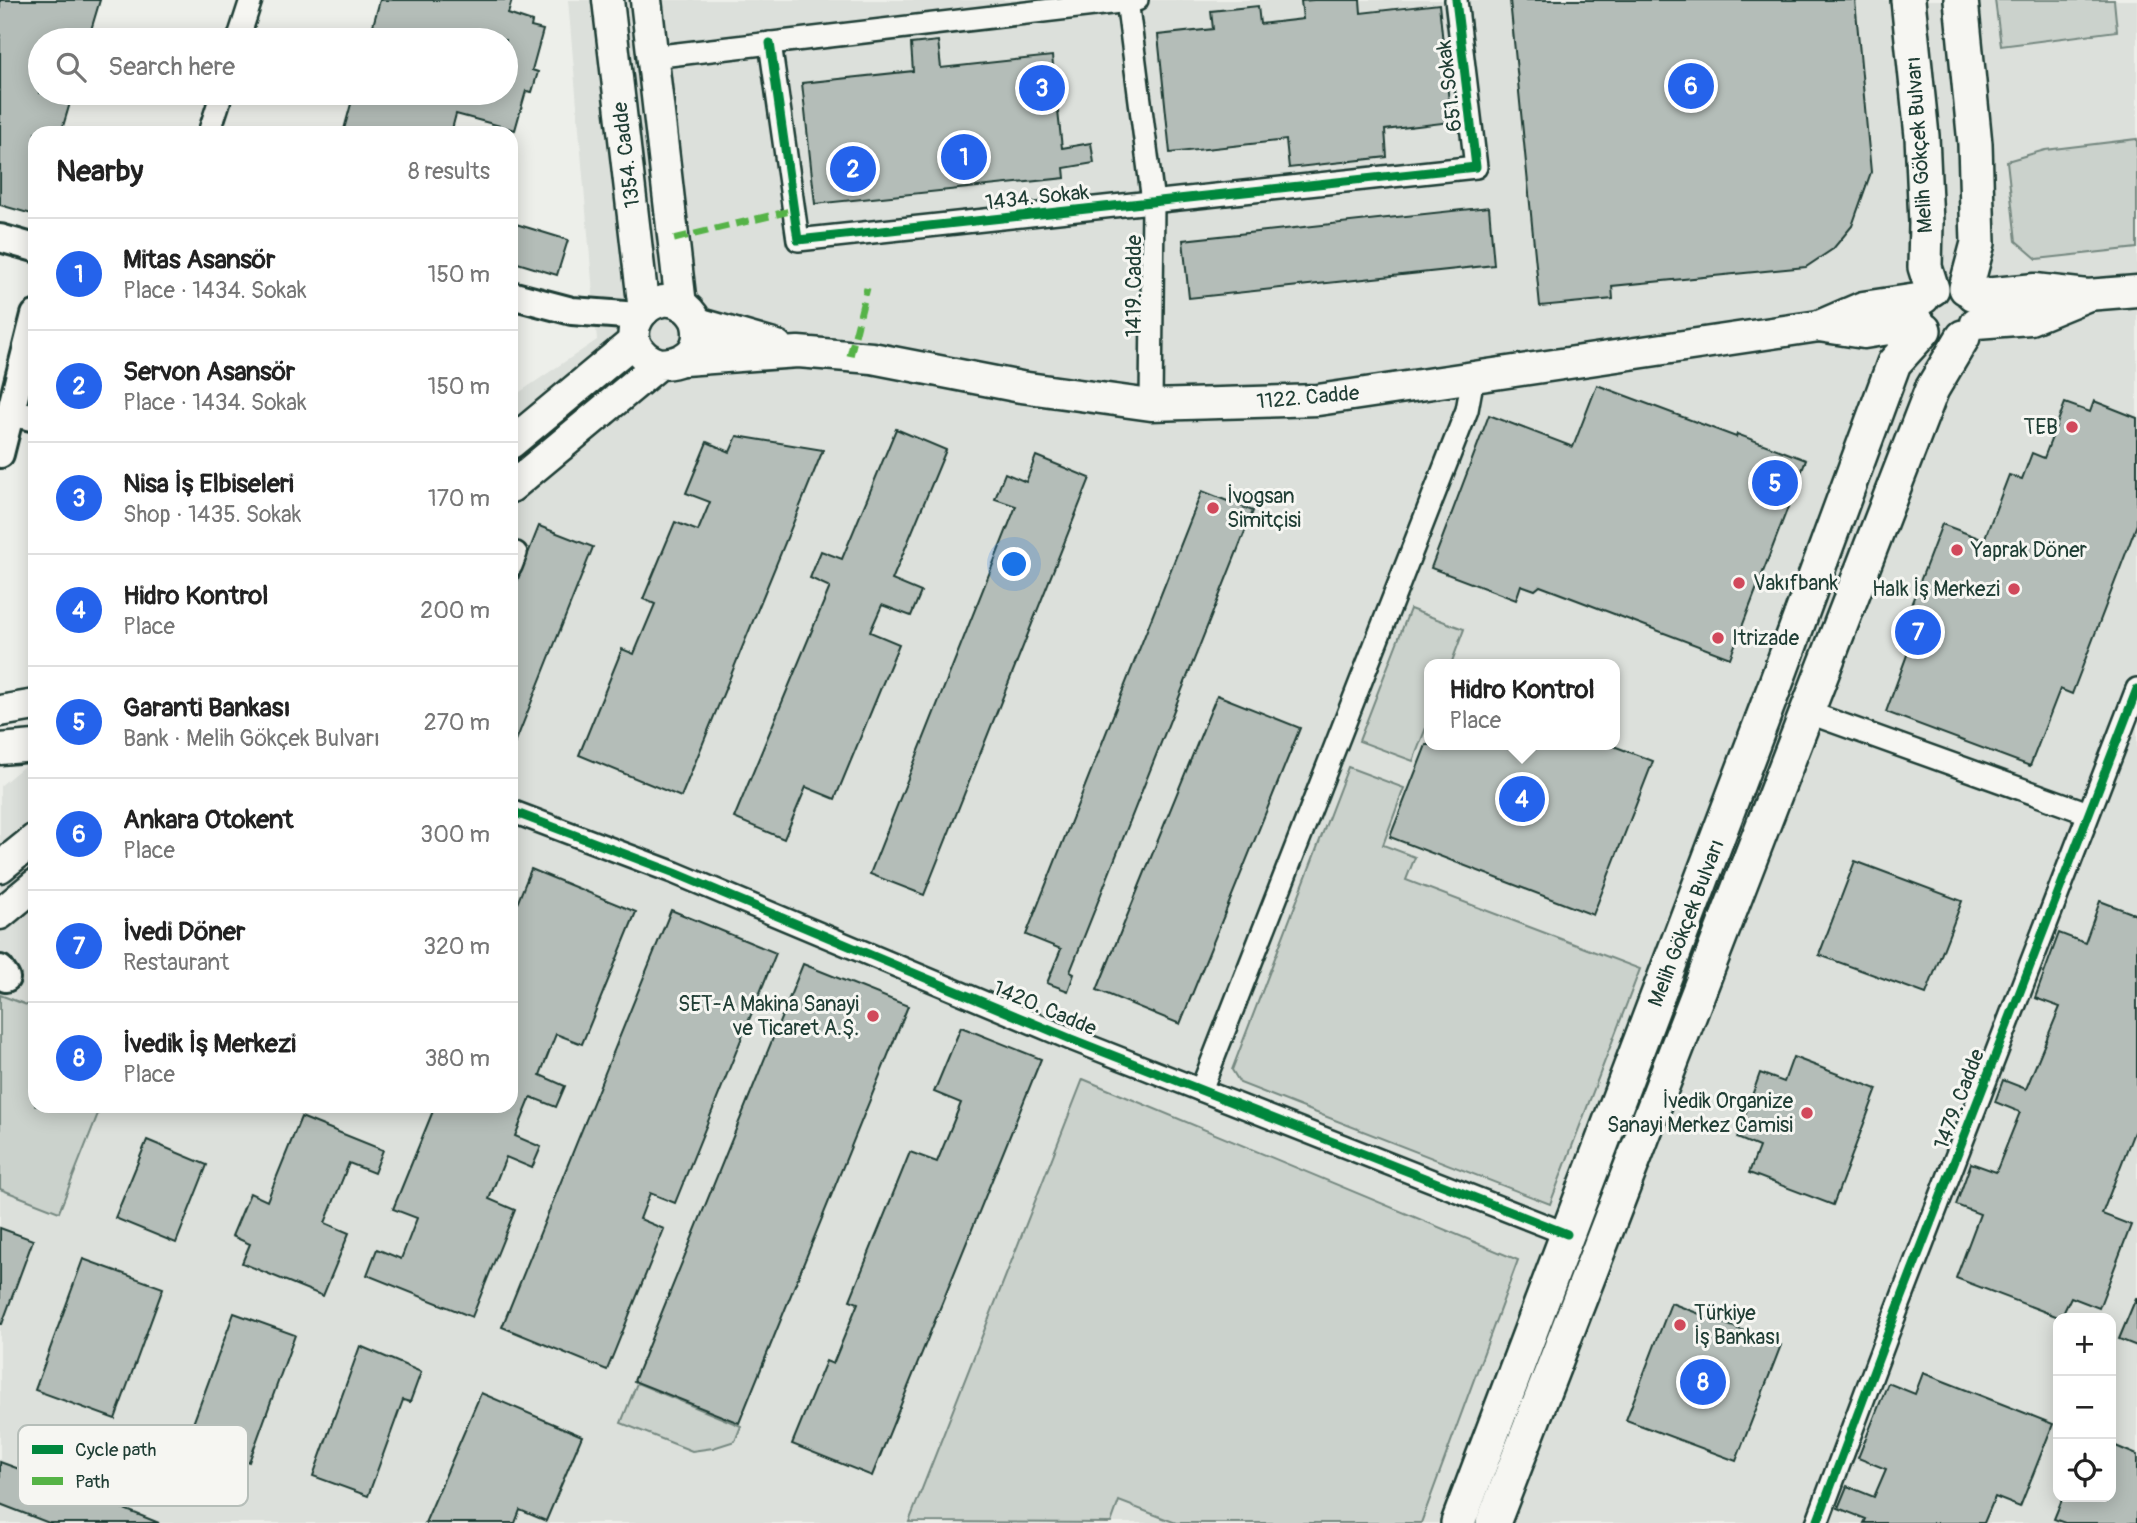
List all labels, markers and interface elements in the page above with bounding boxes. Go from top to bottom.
search box [28,28,518,105]
street label: 651. Sokak [1430,39,1468,133]
icon: search [52,48,90,86]
text: Search here [108,51,235,83]
street label: Melih Gökçek Bulvarı [1900,56,1939,234]
pin: 6 [1668,60,1714,112]
pin: 3 [1019,62,1065,114]
street label: 1354. Cadde [607,100,646,209]
pin: 1 [941,131,987,183]
pin: 2 [830,143,876,195]
text: Nearby [56,153,143,190]
text: 8 results [408,157,490,186]
street label: 1434. Sokak [984,179,1091,216]
street label: 1419. Cadde [1121,234,1148,337]
text: Mitas Asansör [123,244,275,276]
text: 1 [75,260,84,289]
text: 150 m [427,260,490,289]
text: Place · 1434. Sokak [123,276,306,305]
text: Servon Asansör [123,356,295,388]
text: 2 [73,372,85,401]
text: 150 m [427,372,490,401]
street label: 1122. Cadde [1256,380,1361,415]
text: Place · 1434. Sokak [123,388,306,417]
place label: TEB [2024,414,2058,441]
marker: TEB [2064,419,2080,435]
pin: 5 [1752,457,1798,509]
text: Nisa İş Elbiseleri [123,468,294,500]
place label: İvogsan Simitçisi [1227,483,1301,534]
text: 3 [73,484,85,513]
text: 170 m [428,484,490,513]
text: Shop · 1435. Sokak [123,500,301,529]
marker: İvogsan Simitçisi [1205,500,1221,516]
place label: Yaprak Döner [1970,537,2088,564]
marker: Yaprak Döner [1949,542,1965,558]
your location [997,547,1031,581]
place label: Vakıfbank [1753,570,1839,597]
marker: Vakıfbank [1731,575,1747,591]
place label: Halk İş Merkezi [1872,576,2000,603]
text: Hidro Kontrol [123,580,268,612]
marker: Halk İş Merkezi [2006,581,2022,597]
text: 4 [72,596,86,625]
text: 200 m [420,596,490,625]
pin: 7 [1895,606,1941,658]
text: Place [123,612,175,641]
place label: Itrizade [1732,625,1800,652]
marker: Itrizade [1710,630,1726,646]
popup [1424,659,1620,750]
text: Hidro Kontrol [1449,674,1595,706]
text: Garanti Bankası [123,692,290,724]
text: Place [1449,706,1501,735]
text: 5 [73,708,85,737]
text: 270 m [424,708,490,737]
text: Bank · Melih Gökçek Bulvarı [123,724,380,753]
pin: 4 [1499,773,1545,825]
text: Ankara Otokent [123,804,294,836]
text: 6 [72,820,86,849]
text: 300 m [420,820,490,849]
text: Place [123,836,175,865]
street label: Melih Gökçek Bulvarı [1642,836,1731,1011]
text: İvedi Döner [123,916,245,948]
text: 7 [73,932,85,961]
text: 320 m [423,932,490,961]
text: Restaurant [123,948,229,977]
street label: 1420. Cadde [989,975,1101,1043]
place label: SET-A Makina Sanayi ve Ticaret A.Ş. [678,991,859,1042]
marker: SET-A Makina Sanayi ve Ticaret A.Ş. [865,1008,881,1024]
text: İvedik İş Merkezi [123,1028,296,1060]
text: 8 [73,1044,85,1073]
text: 380 m [424,1044,490,1073]
street label: 1479. Cadde [1928,1045,1991,1153]
text: Place [123,1060,175,1089]
place label: İvedik Organize Sanayi Merkez Camisi [1607,1088,1794,1139]
marker: İvedik Organize Sanayi Merkez Camisi [1799,1105,1815,1121]
place label: Türkiye İş Bankası [1694,1300,1780,1351]
map controls [2053,1313,2116,1502]
button: + [2053,1313,2116,1376]
marker: Türkiye İş Bankası [1672,1317,1688,1333]
pin: 8 [1680,1356,1726,1408]
button: − [2053,1376,2116,1439]
legend [18,1425,248,1506]
text: Cycle path [75,1438,156,1462]
button: locate [2053,1439,2116,1502]
text: Path [75,1470,110,1494]

